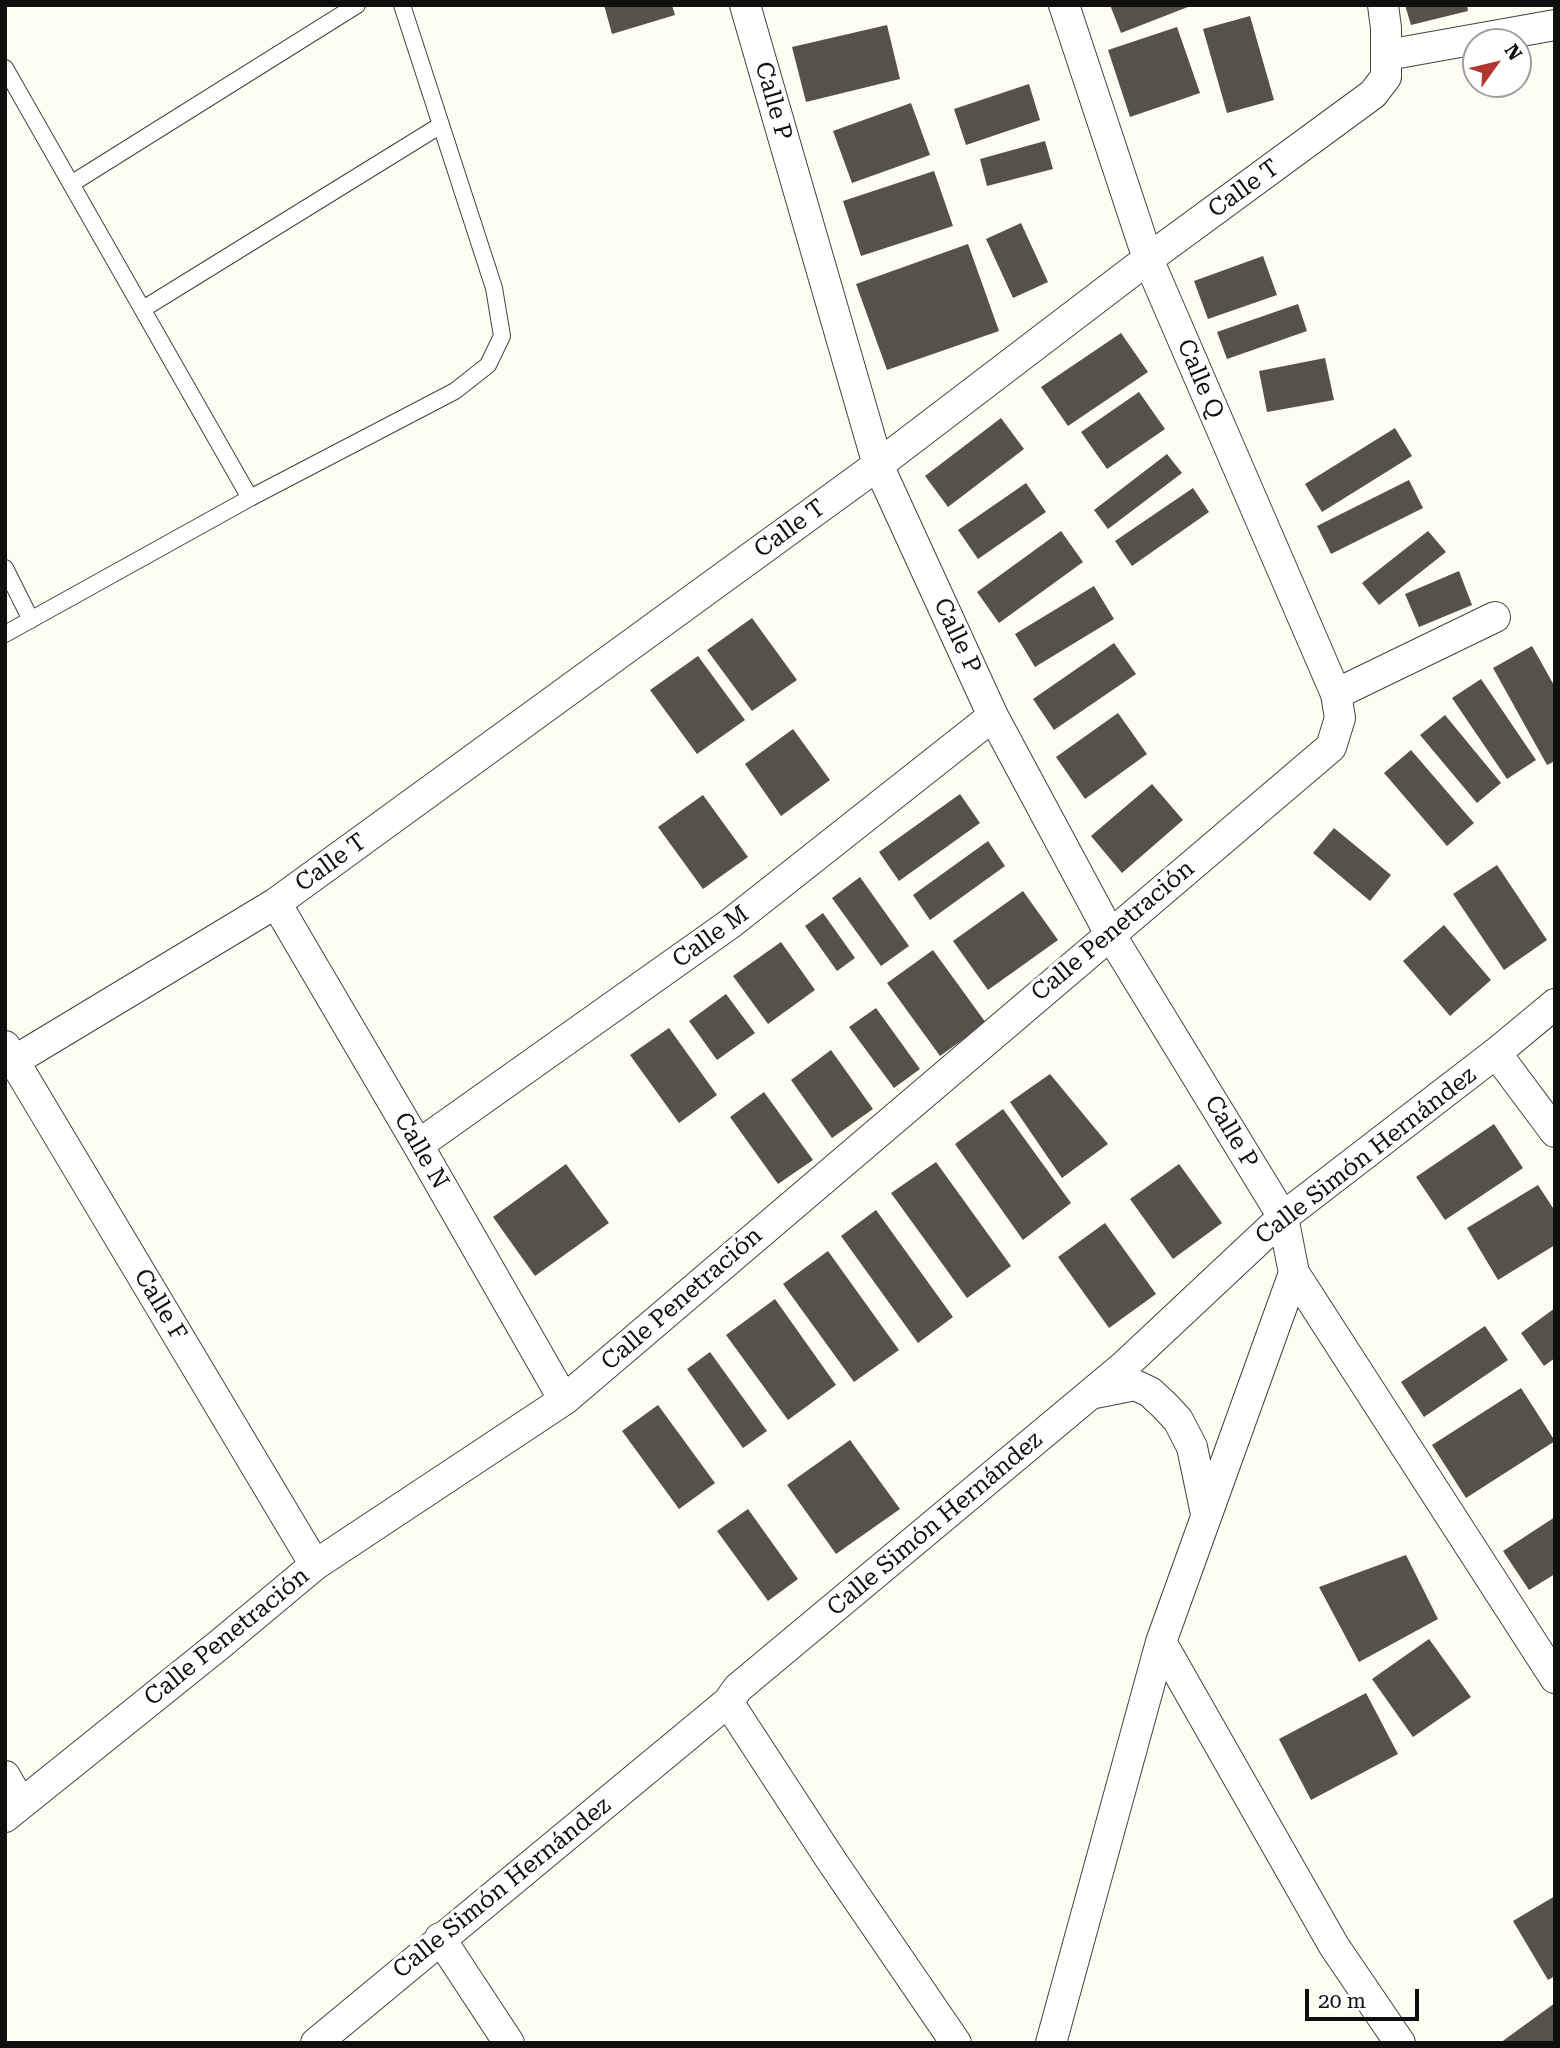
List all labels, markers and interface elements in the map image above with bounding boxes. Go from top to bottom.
north arrow [1462,28,1532,98]
text: N [1500,40,1527,65]
street label: Calle P [748,59,798,143]
street label: Calle T [1203,154,1285,224]
street label: Calle Q [1170,335,1230,423]
street label: Calle T [749,494,831,564]
street label: Calle P [927,594,987,678]
street label: Calle T [290,828,372,898]
street label: Calle Penetración [1026,855,1200,1007]
street label: Calle M [667,900,755,974]
street label: Calle Simón Hernández [1250,1061,1482,1251]
street label: Calle P [1198,1090,1264,1174]
street label: Calle N [388,1108,454,1194]
street label: Calle Penetración [596,1221,768,1377]
street label: Calle F [127,1264,193,1346]
street label: Calle Simón Hernández [822,1426,1048,1622]
street label: Calle Penetración [139,1562,315,1712]
street label: Calle Simón Hernández [387,1791,617,1985]
scale bar [1308,1974,1422,2018]
text: 20 m [1318,1989,1366,2013]

